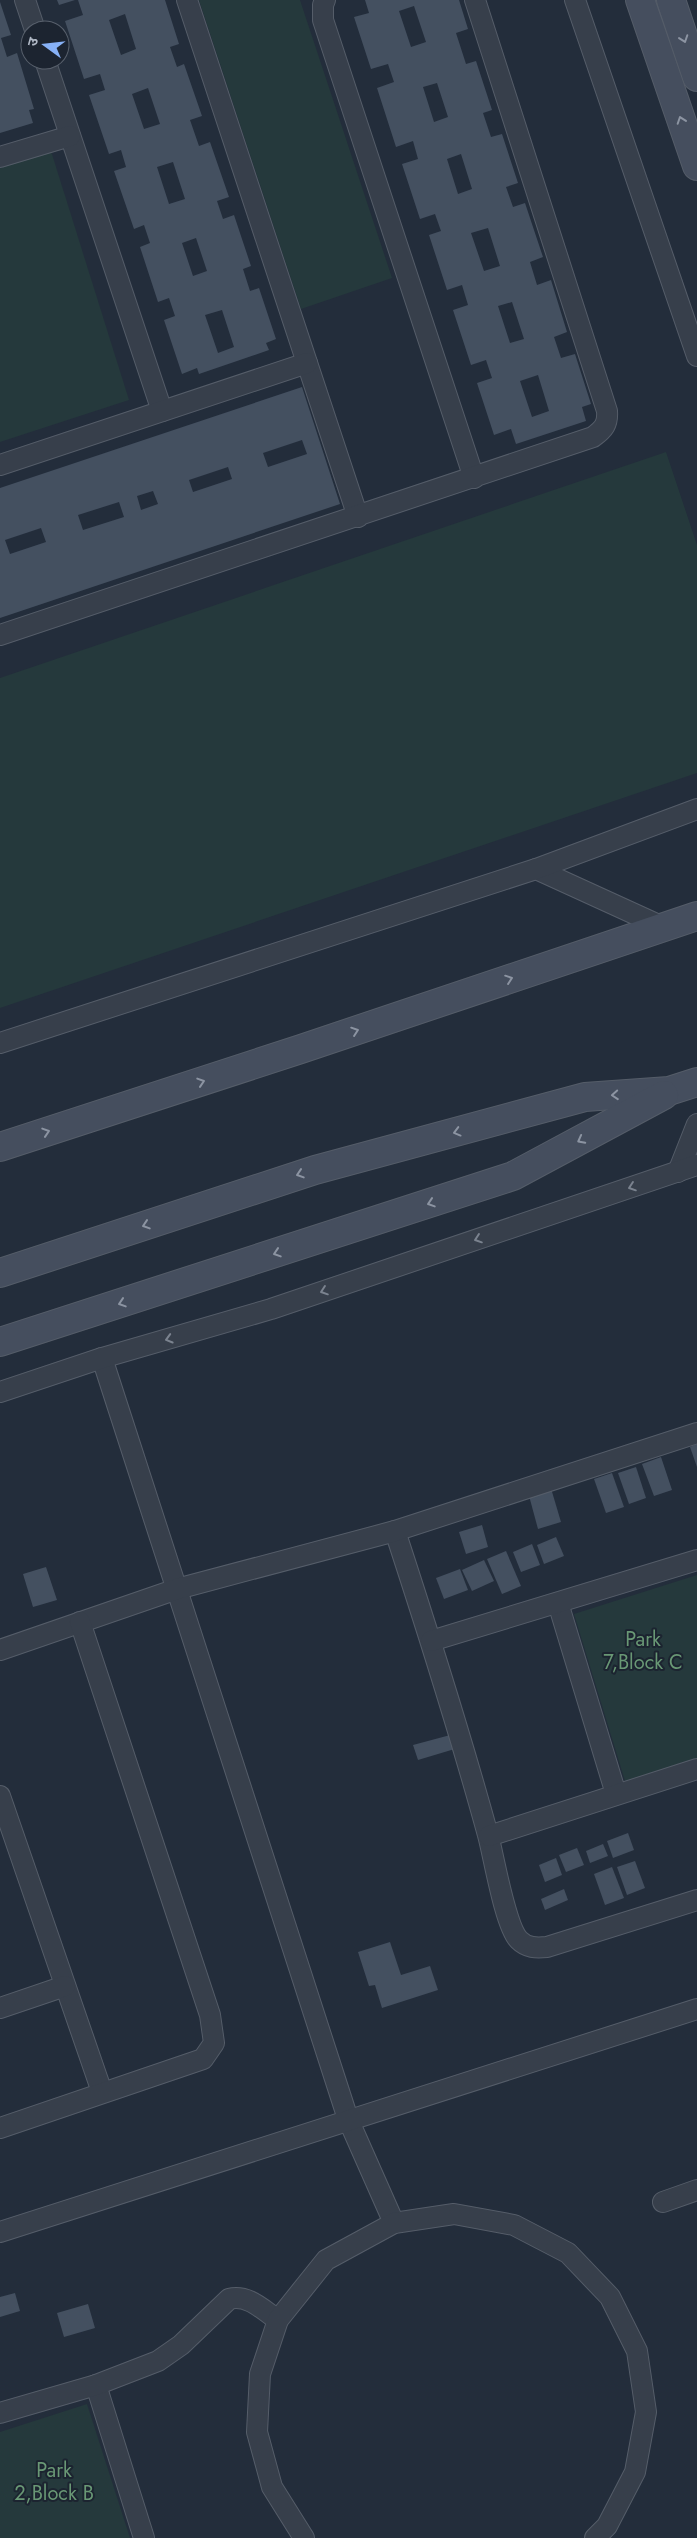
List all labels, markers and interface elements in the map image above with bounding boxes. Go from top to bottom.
north arrow [20,20,70,70]
text: उ [22,34,43,48]
one-way arrow [678,34,688,42]
one-way arrow [677,117,687,125]
one-way arrow [505,975,513,985]
one-way arrow [351,1027,359,1037]
one-way arrow [196,1077,205,1087]
one-way arrow [611,1089,619,1100]
one-way arrow [454,1126,462,1136]
one-way arrow [42,1127,50,1137]
one-way arrow [577,1134,586,1144]
one-way arrow [297,1169,305,1179]
one-way arrow [628,1181,637,1191]
one-way arrow [428,1197,436,1207]
one-way arrow [142,1220,151,1230]
one-way arrow [474,1233,483,1243]
one-way arrow [273,1248,282,1258]
one-way arrow [320,1285,329,1295]
one-way arrow [118,1297,127,1307]
one-way arrow [165,1333,173,1343]
park label: Park 7,Block C [603,1625,683,1677]
park label: Park 2,Block B [14,2456,94,2508]

